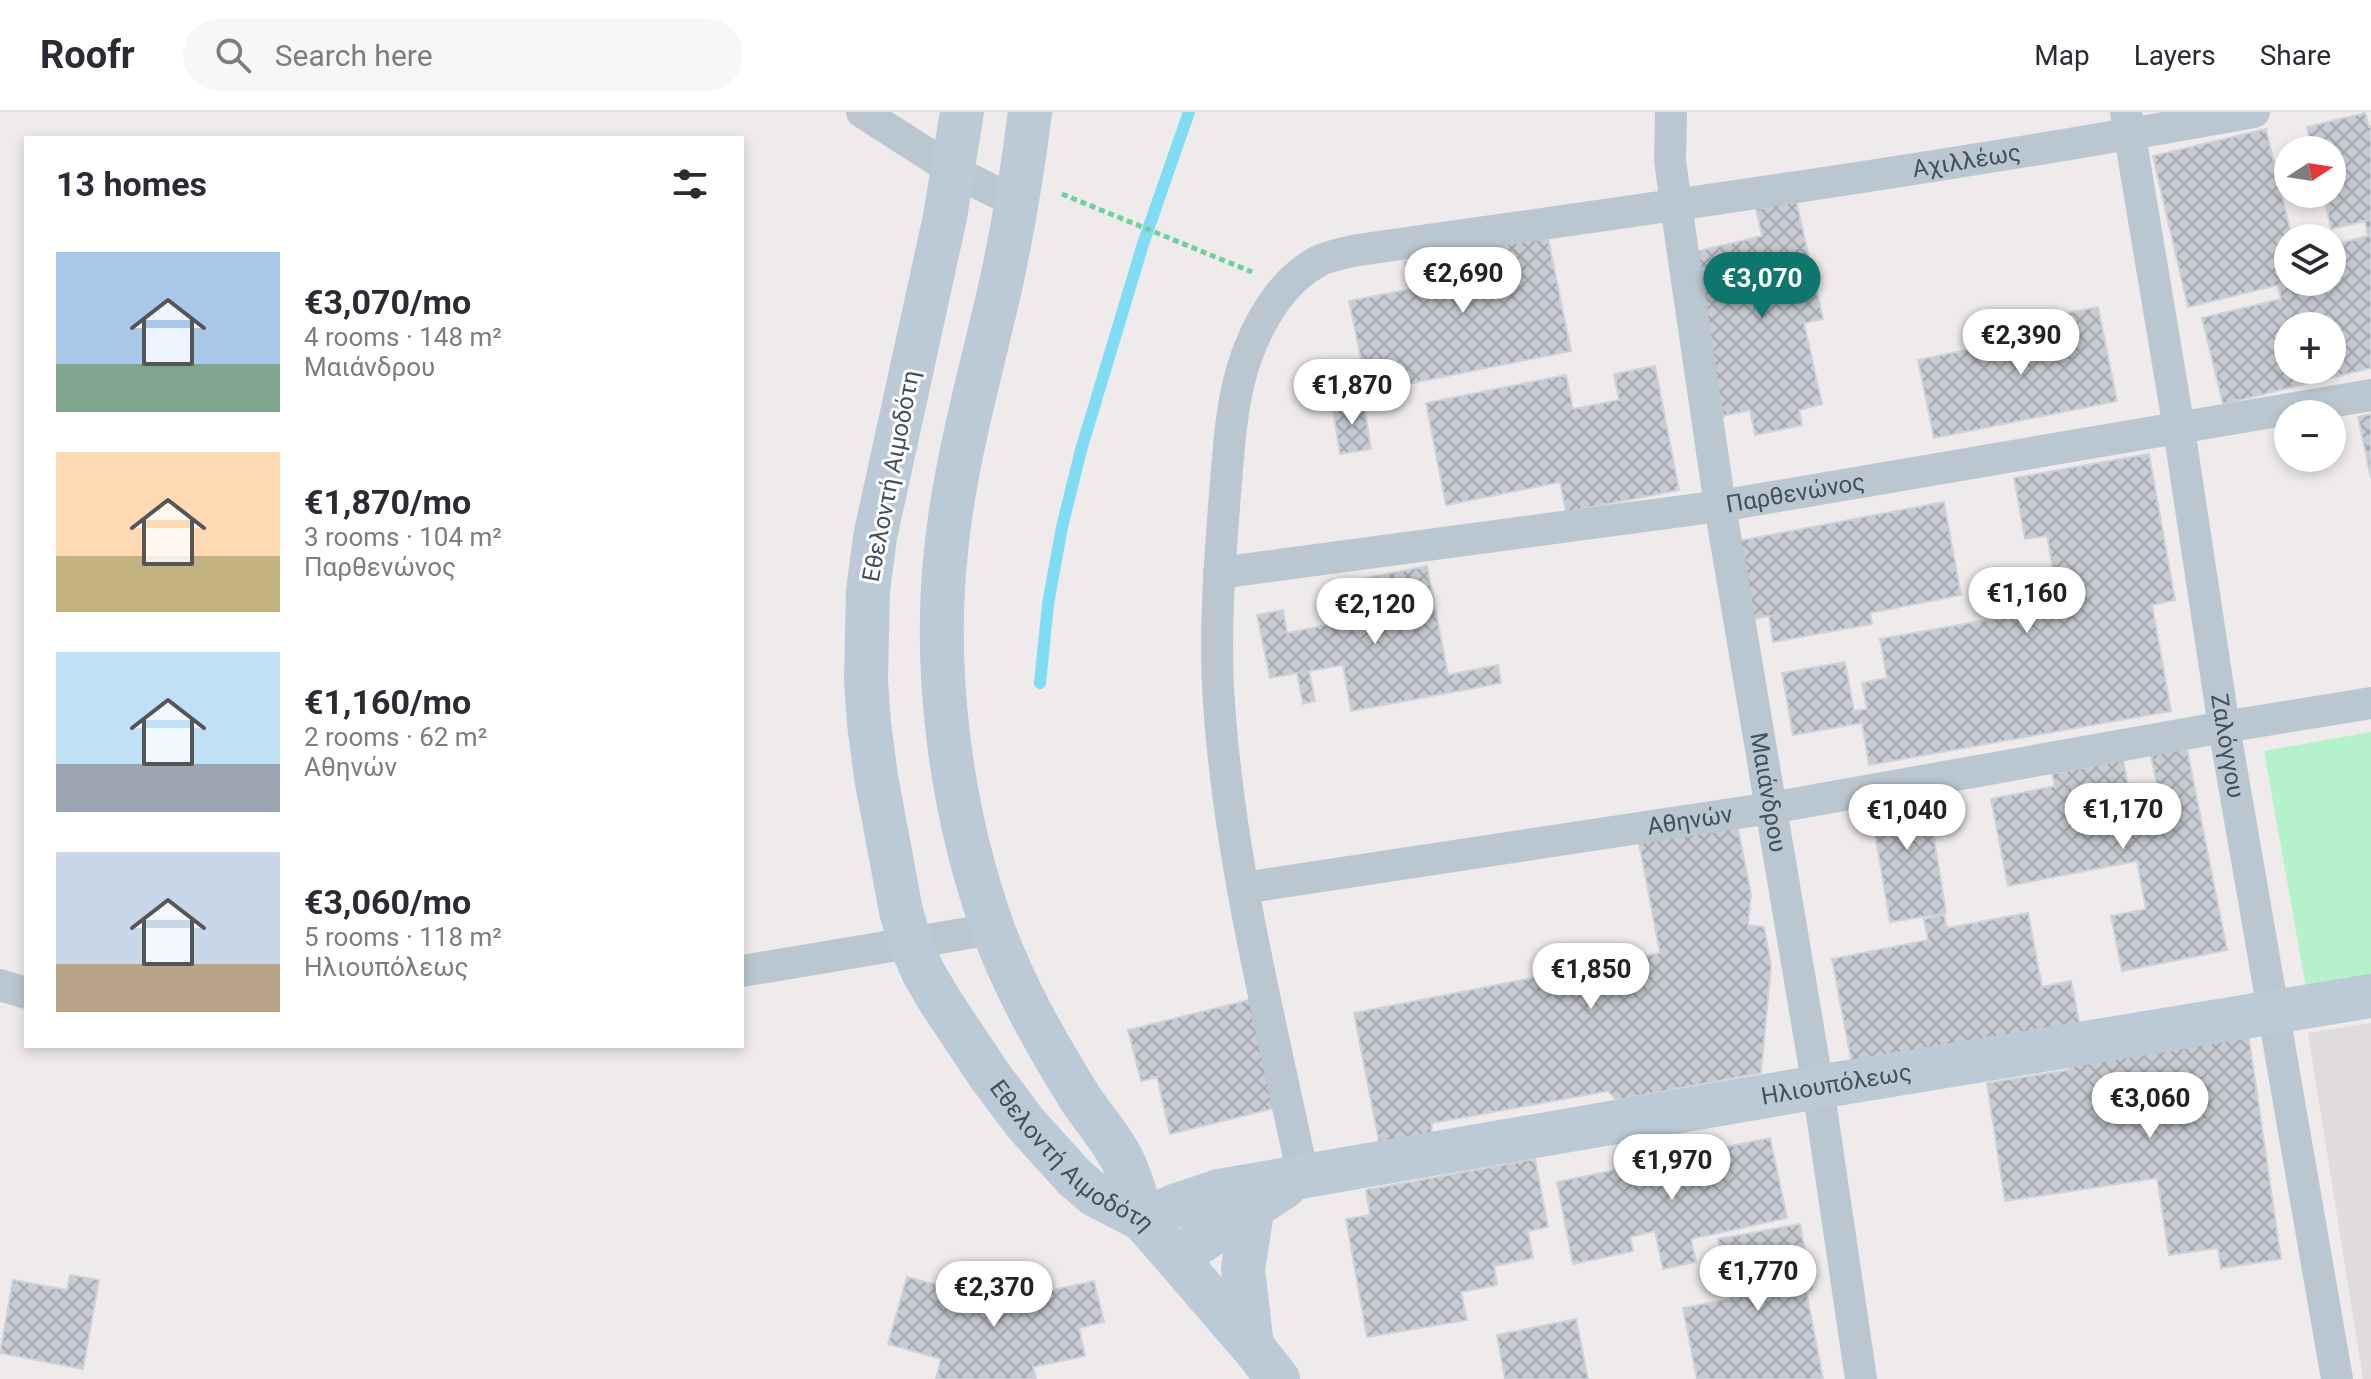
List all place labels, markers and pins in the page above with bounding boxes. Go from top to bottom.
pin: €2,690 [1398,247,1528,315]
pin: €3,070 [1697,252,1827,320]
pin: €2,390 [1956,309,2086,377]
pin: €1,870 [1287,359,1417,427]
pin: €1,160 [1962,567,2092,635]
pin: €2,120 [1310,578,1440,646]
pin: €1,170 [2058,783,2188,851]
pin: €1,040 [1842,784,1972,852]
pin: €1,850 [1526,943,1656,1011]
pin: €3,060 [2085,1072,2215,1140]
pin: €1,970 [1607,1134,1737,1202]
pin: €1,770 [1693,1245,1823,1313]
pin: €2,370 [929,1261,1059,1329]

